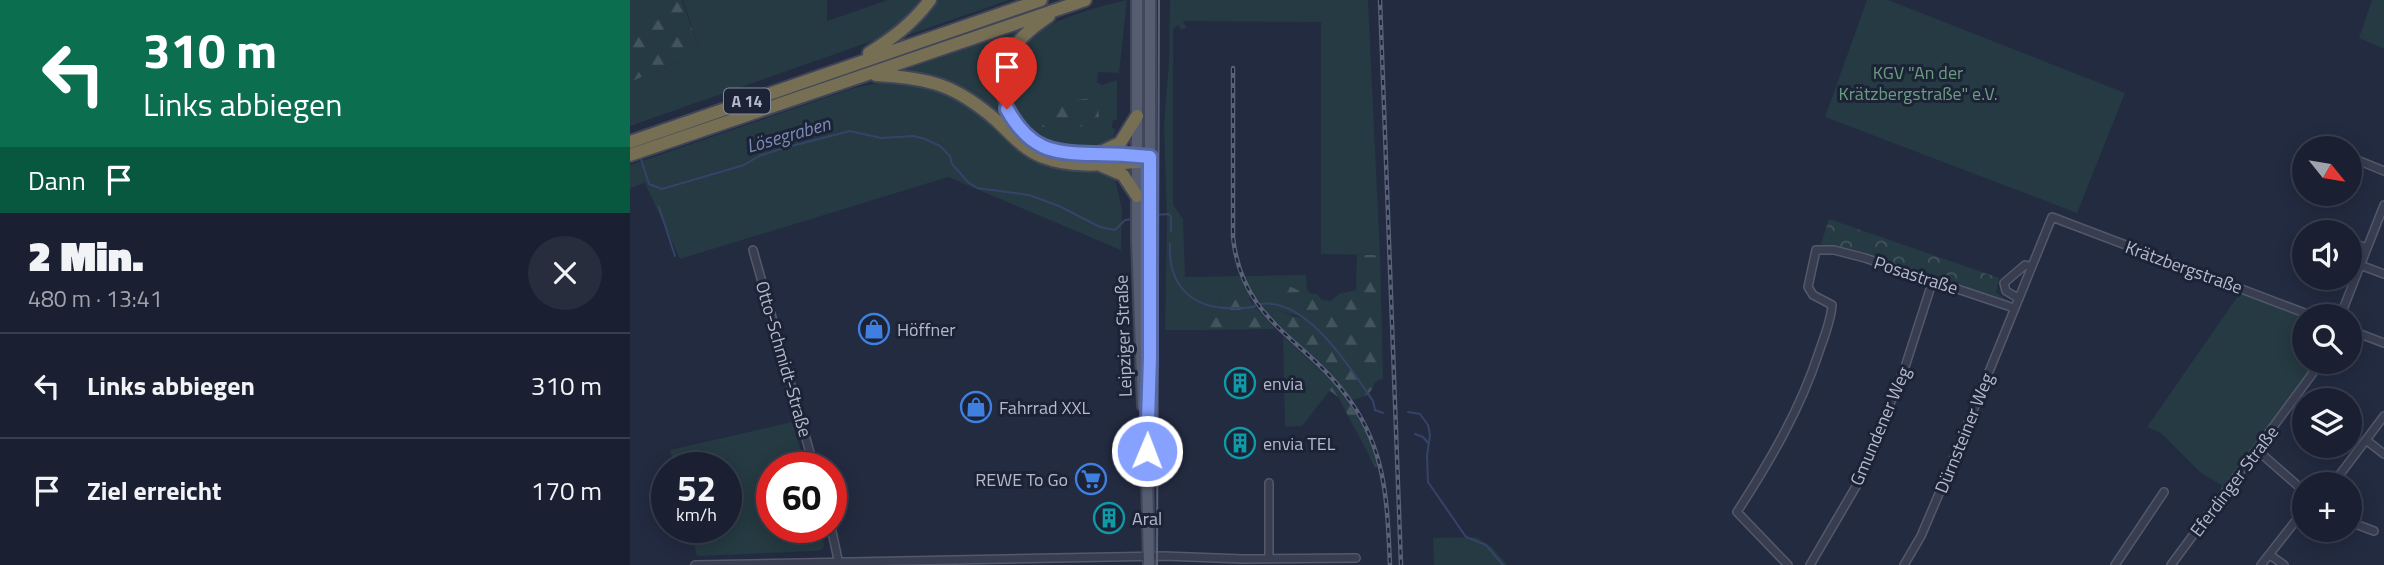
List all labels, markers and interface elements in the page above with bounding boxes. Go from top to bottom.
text: 310 m [143,12,277,87]
icon: left [28,28,119,119]
pin [977,37,1037,109]
icon: arrive [988,48,1026,86]
park label: KGV "An der Krätzbergstraße" e.V. [1838,59,1998,107]
text: Links abbiegen [143,80,342,128]
road number: A 14 [724,88,770,114]
water label: Lösegraben [743,108,834,160]
north arrow [2292,136,2362,206]
map controls [2292,136,2362,542]
text: Dann [28,161,86,200]
icon: arrive [100,161,138,199]
button: sound [2292,220,2362,290]
text: 2 Min. [28,223,144,287]
street label: Krätzbergstraße [2121,233,2247,301]
button: close [528,236,602,310]
street label: Posastraße [1871,249,1961,301]
street label: Leipziger Straße [1107,274,1139,398]
street label: Otto-Schmidt-Straße [749,278,819,440]
text: 480 m · 13:41 [28,281,163,316]
button: search [2292,304,2362,374]
shop icon: Höffner [857,312,891,346]
place label: Höffner [897,316,955,343]
street label: Gmundener Weg [1843,362,1917,490]
text: Links abbiegen [87,366,255,405]
text: 310 m [531,366,602,405]
building icon: envia [1223,366,1257,400]
icon: left [28,367,66,405]
street label: Dürnsteiner Weg [1928,369,2000,497]
place label: envia [1263,370,1303,397]
button: layers [2292,388,2362,458]
shop icon: Fahrrad XXL [959,390,993,424]
place label: Fahrrad XXL [999,394,1091,421]
position arrow [1110,414,1184,488]
street label: Eferdinger Straße [2183,420,2285,542]
building icon: envia TEL [1223,426,1257,460]
place label: envia TEL [1263,430,1336,457]
speed limit sign: 60 [756,452,847,543]
text: 52 [677,461,716,515]
supermarket icon: REWE To Go [1074,462,1108,496]
place label: REWE To Go [975,466,1068,493]
text: Ziel erreicht [87,471,222,510]
text: 170 m [531,471,602,510]
icon: arrive [28,472,66,510]
button: + [2292,472,2362,542]
text: km/h [676,501,717,528]
building icon: Aral [1092,501,1126,535]
place label: Aral [1132,505,1162,532]

